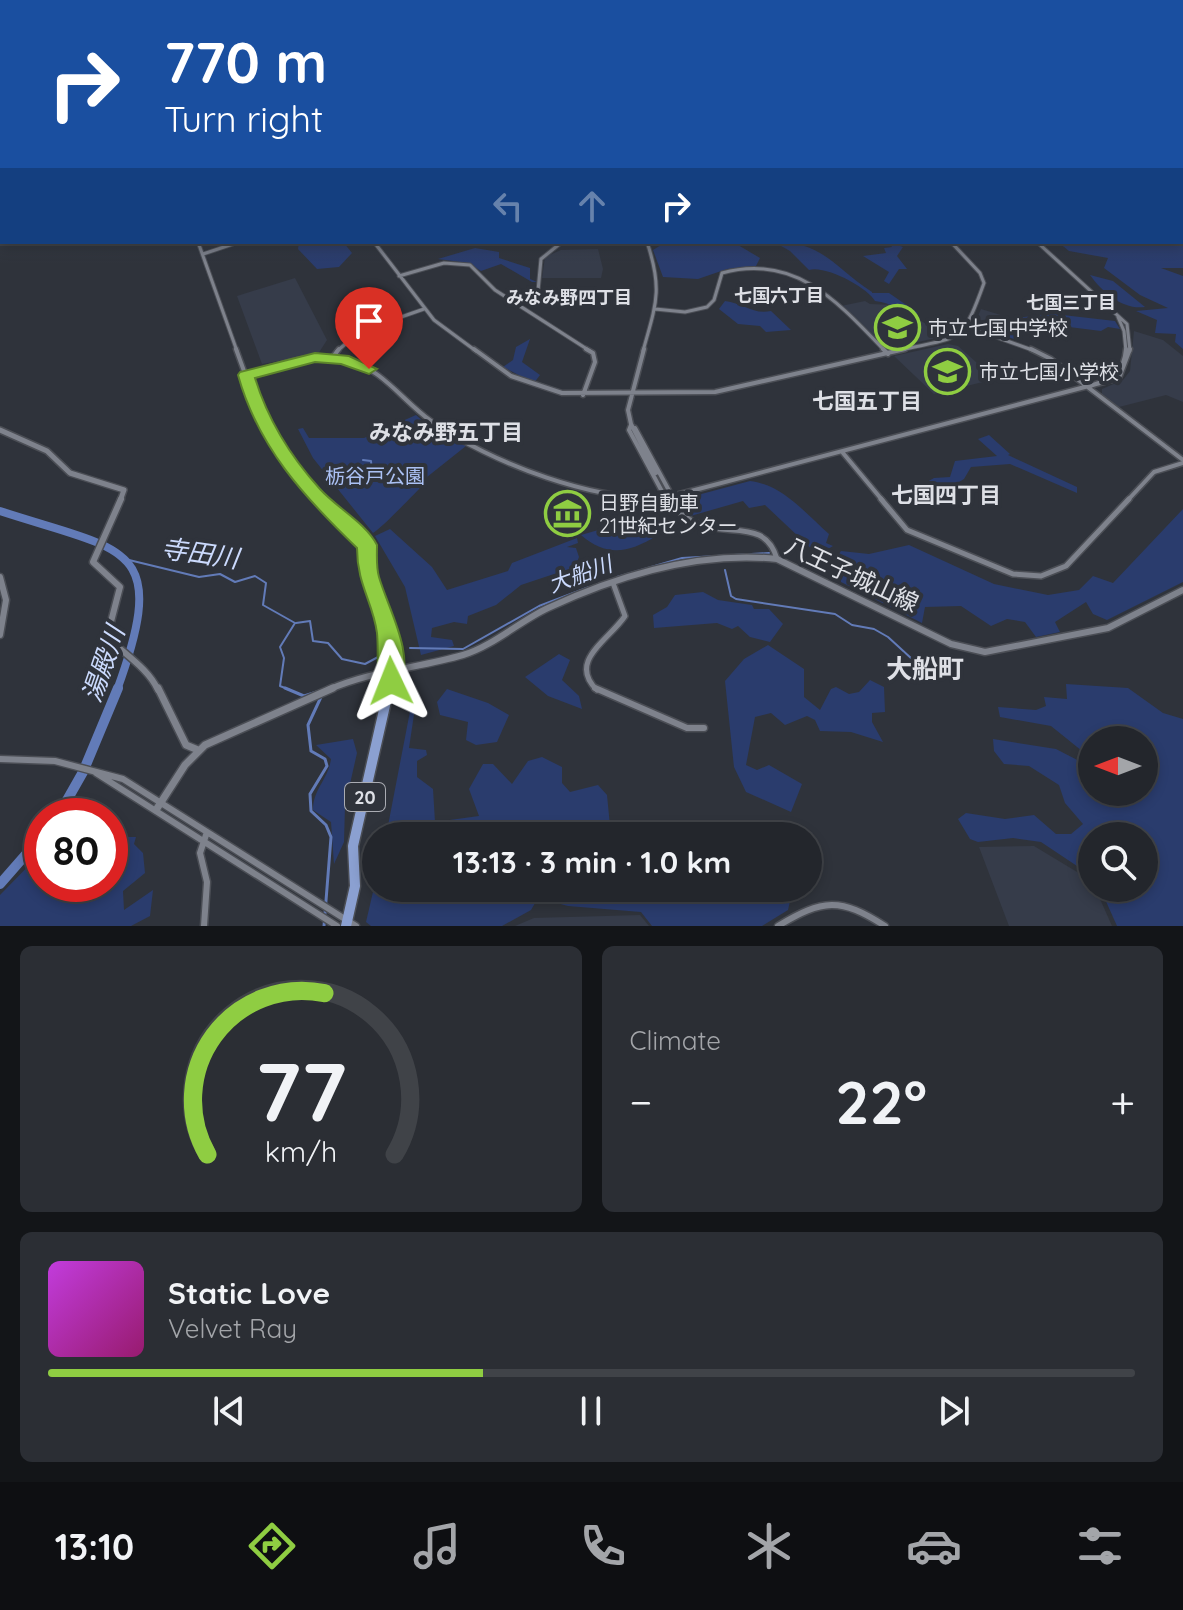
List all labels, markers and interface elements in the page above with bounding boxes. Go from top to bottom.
text: 770 m [164,27,327,97]
icon: right [32,32,136,136]
text: Turn right [164,96,323,141]
icon: left [486,184,530,228]
icon: ahead [570,184,614,228]
icon: right [654,184,698,228]
district label: 七国六丁目 [734,284,824,307]
district label: みなみ野四丁目 [506,286,632,309]
pin [335,287,403,369]
district label: 七国三丁目 [1026,291,1116,314]
icon: arrive [347,299,391,343]
school or university icon: 市立七国中学校 [873,303,921,351]
place label: 市立七国中学校 [928,315,1068,340]
school or university icon: 市立七国小学校 [924,347,972,395]
place label: 市立七国小学校 [979,359,1119,384]
district label: 七国五丁目 [812,387,922,415]
district label: みなみ野五丁目 [369,418,523,446]
park label: 栃谷戸公園 [325,463,425,488]
district label: 七国四丁目 [891,481,1001,509]
museum icon: 日野自動車 21世紀センター [544,490,592,538]
place label: 日野自動車 21世紀センター [599,490,737,538]
street label: 八王子城山線 [780,530,924,618]
water label: 寺田川 [159,531,244,575]
water label: 大船川 [544,549,618,598]
water label: 湯殿川 [75,619,132,706]
position arrow [349,639,433,723]
district label: 大船町 [886,652,964,685]
north arrow [1078,726,1158,806]
map controls [1078,726,1158,902]
road number: 20 [345,783,385,811]
speed limit sign: 80 [24,798,128,902]
button: search [1078,822,1158,902]
text: 13:13 · 3 min · 1.0 km [453,843,731,881]
text: Climate [630,1024,721,1057]
text: 77 [255,1038,346,1142]
text: 22° [835,1064,927,1139]
text: − [630,1074,652,1129]
text: + [1110,1074,1135,1129]
text: km/h [264,1133,337,1169]
text: Static Love [168,1274,330,1312]
text: Velvet Ray [168,1312,297,1345]
icon: previous [207,1389,251,1433]
icon: pause [569,1389,613,1433]
icon: next [932,1389,976,1433]
icon: directions [244,1518,300,1574]
icon: music [409,1518,465,1574]
icon: phone [575,1518,631,1574]
icon: climate [741,1518,797,1574]
icon: car [906,1518,962,1574]
icon: filters [1072,1518,1128,1574]
text: 13:10 [55,1524,134,1569]

